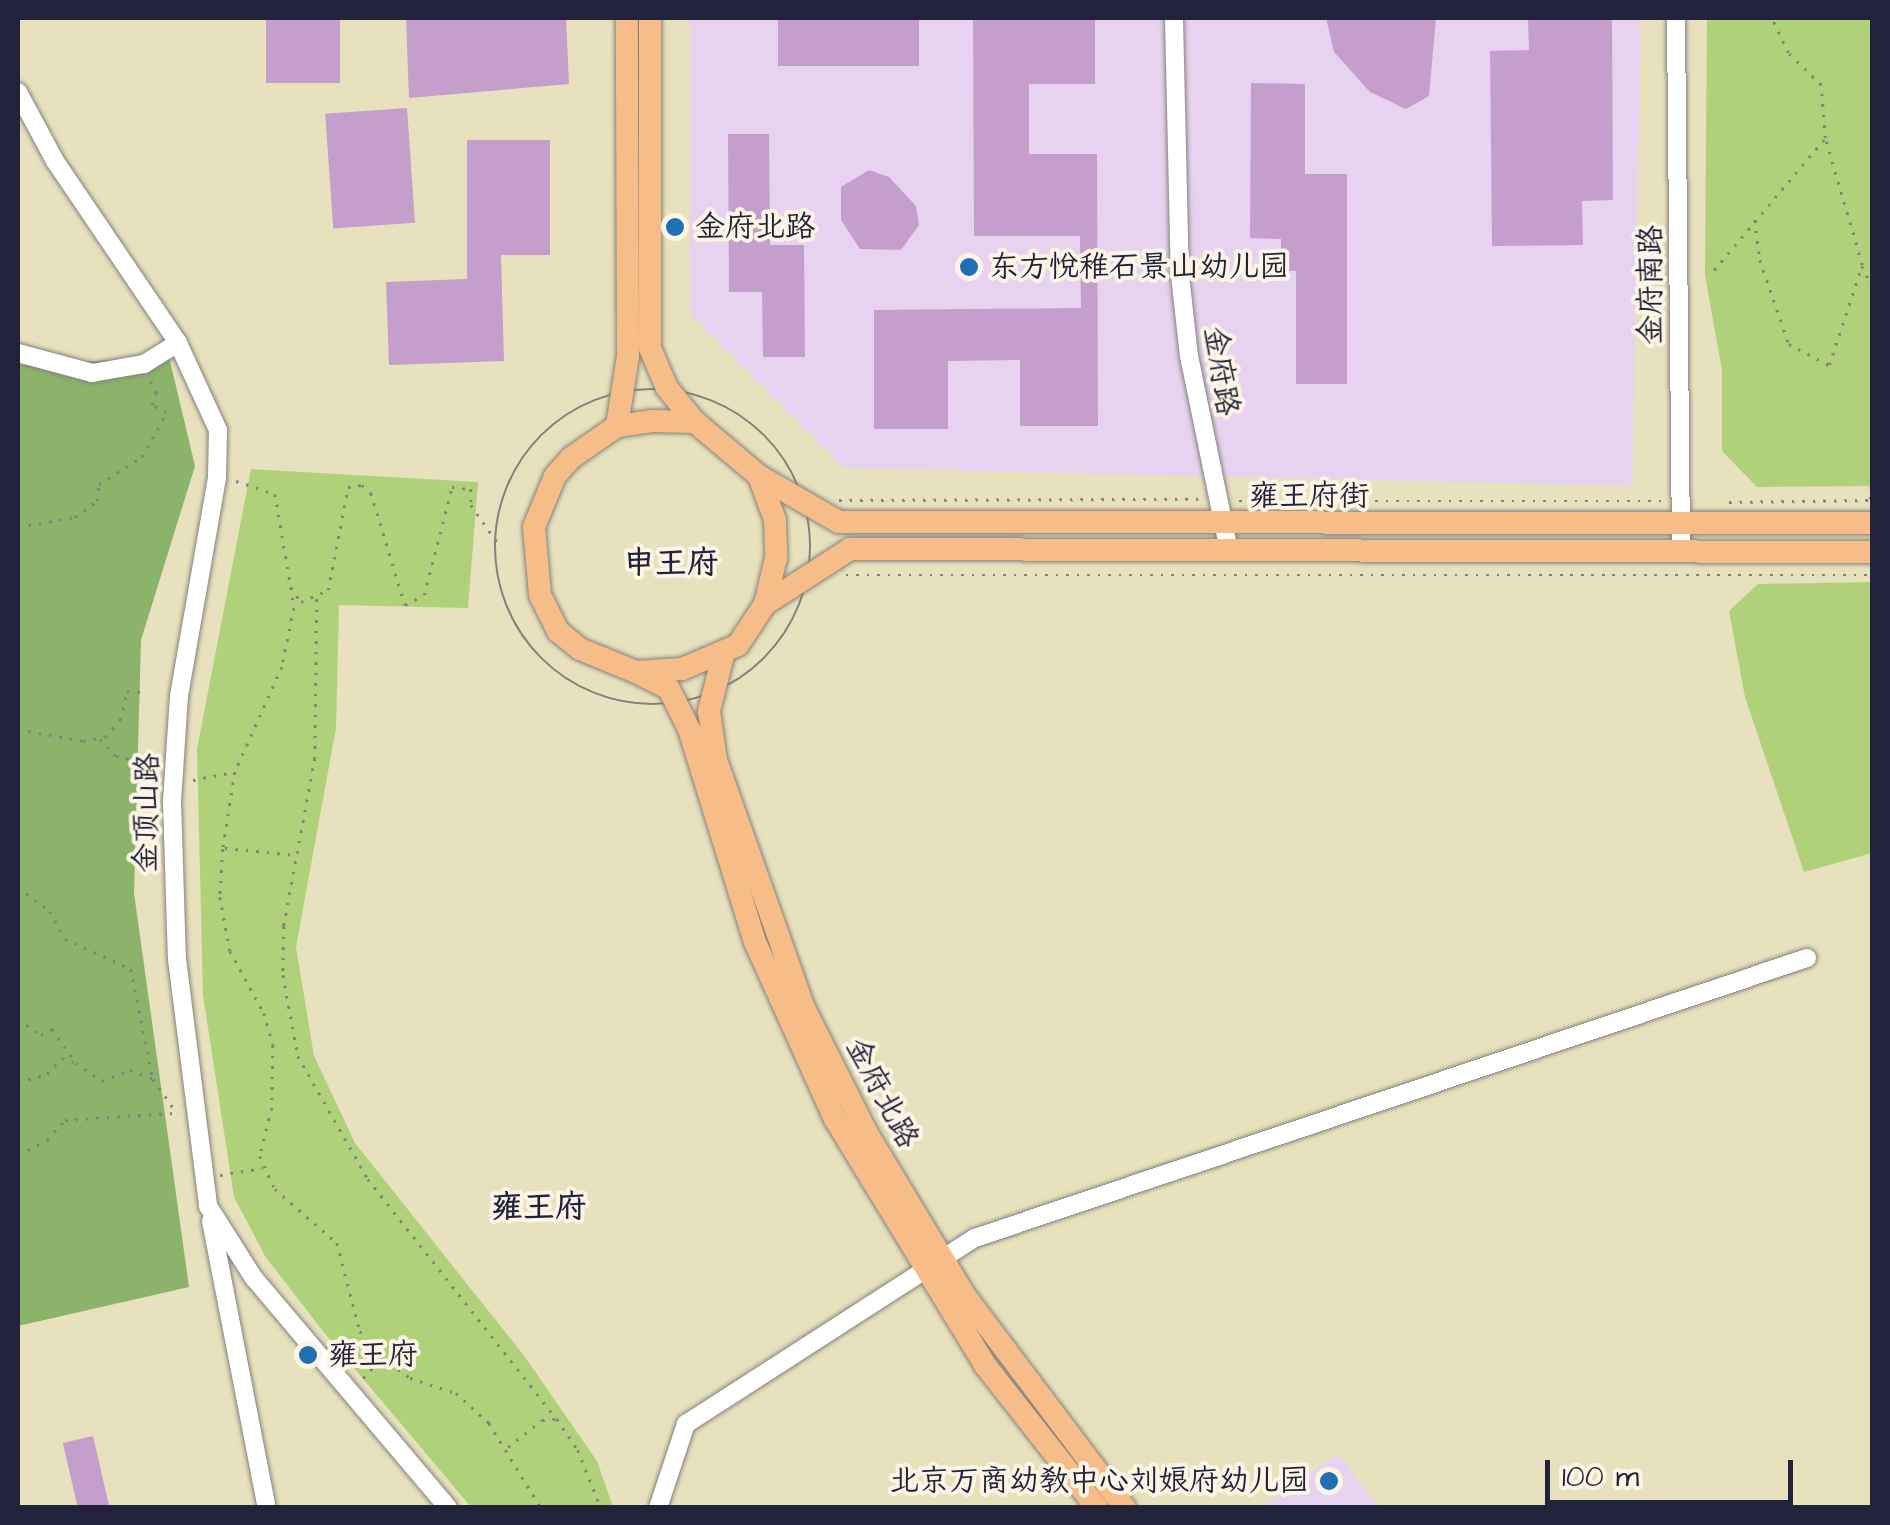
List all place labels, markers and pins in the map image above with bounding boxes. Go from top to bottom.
place label: 金府北路 [695,209,815,245]
marker: 金府北路 [664,216,686,238]
place label: 东方悦稚石景山幼儿园 [989,249,1289,285]
marker: 东方悦稚石景山幼儿园 [958,256,980,278]
place label: 雍王府 [328,1337,418,1373]
marker: 雍王府 [297,1344,319,1366]
place label: 北京万商幼教中心刘娘府幼儿园 [889,1463,1309,1499]
marker: 北京万商幼教中心刘娘府幼儿园 [1318,1470,1340,1492]

